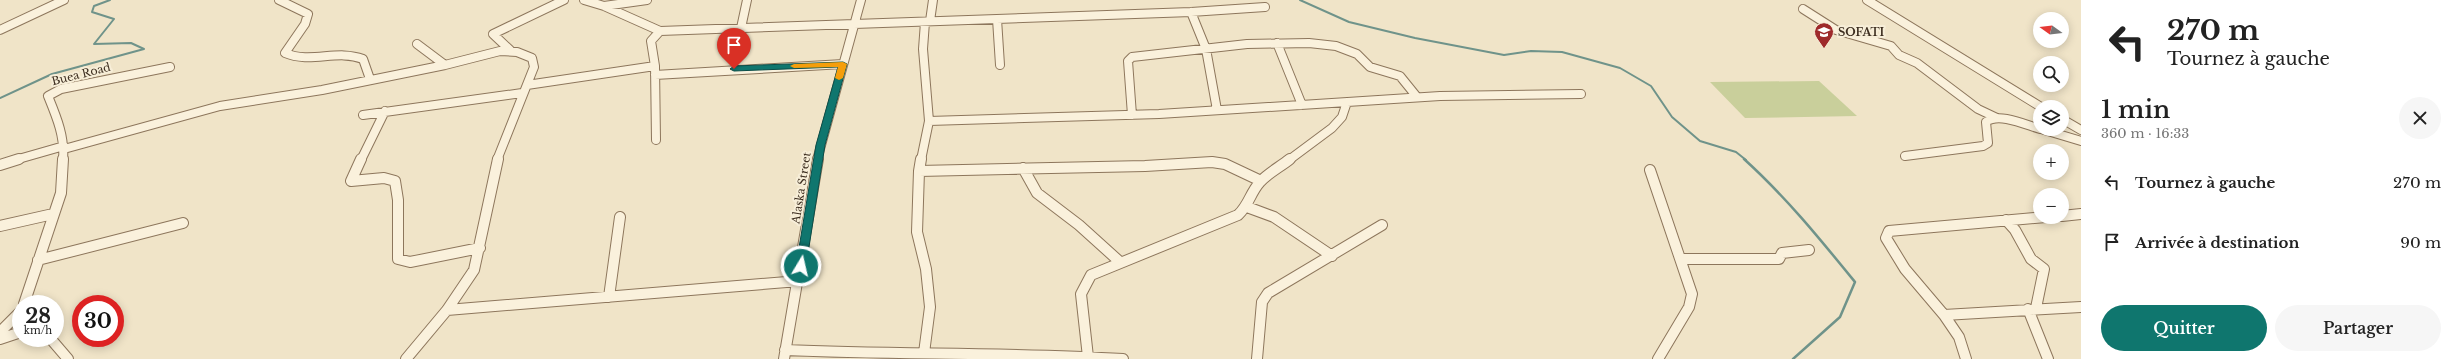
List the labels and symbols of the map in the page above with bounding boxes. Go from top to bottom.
north arrow [2033,12,2069,48]
school or university icon: SOFATI [1813,21,1835,49]
place label: SOFATI [1838,25,1885,39]
pin [717,28,751,69]
street label: Buea Road [50,60,113,88]
street label: Alaska Street [788,150,814,226]
position arrow [780,245,822,287]
speed limit sign: 30 [72,295,124,347]

